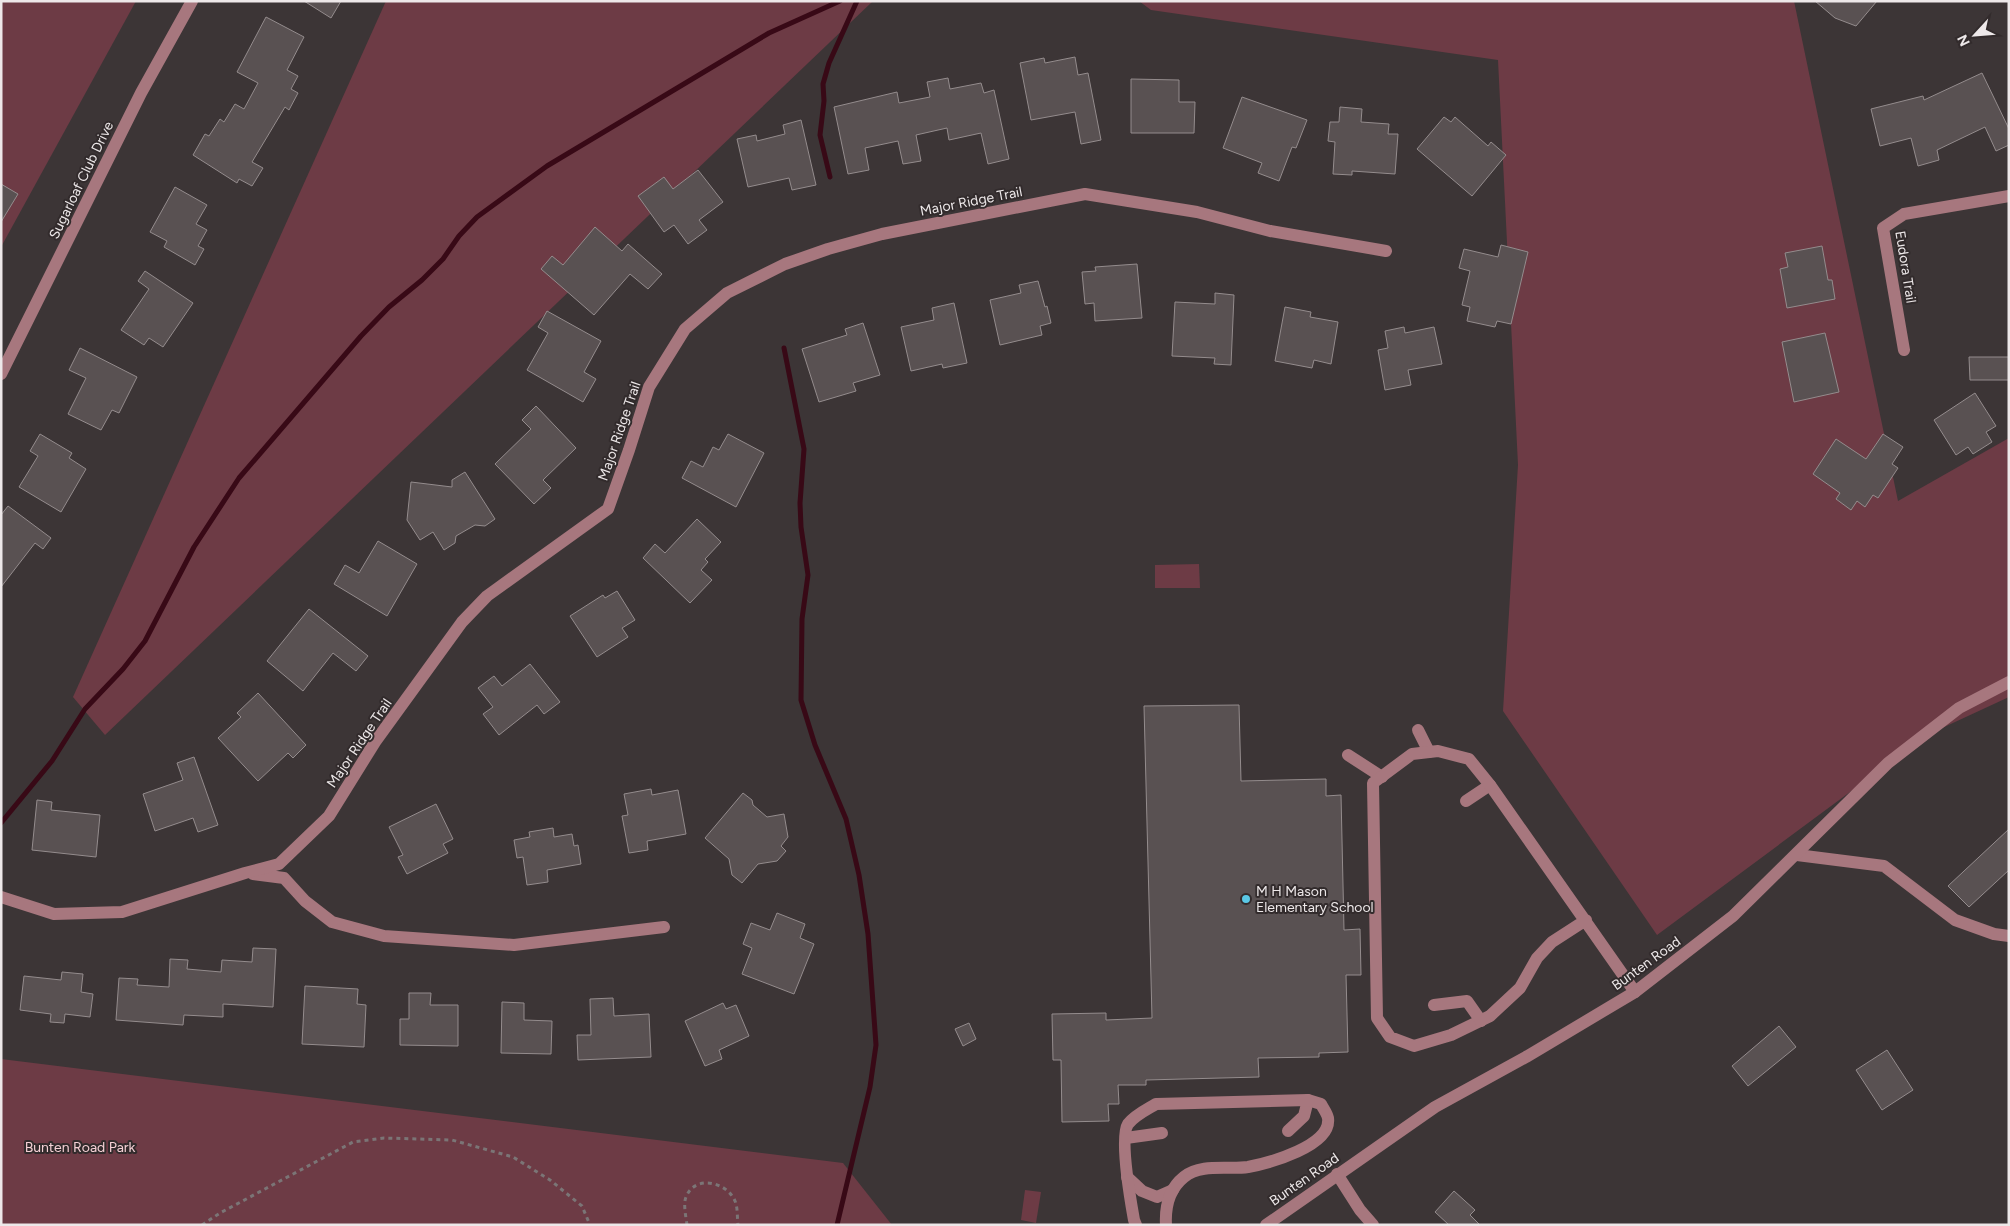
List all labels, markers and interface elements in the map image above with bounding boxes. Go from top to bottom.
north arrow [1950,10,2000,60]
text: N [1954,32,1974,49]
street label: Sugarloaf Club Drive [46,118,117,242]
street label: Major Ridge Trail [918,183,1024,220]
street label: Eudora Trail [1891,230,1920,304]
street label: Major Ridge Trail [595,379,644,483]
street label: Major Ridge Trail [323,695,396,791]
place label: M H Mason Elementary School [1256,883,1374,916]
marker: M H Mason Elementary School [1240,893,1252,905]
street label: Bunten Road [1609,933,1684,994]
park label: Bunten Road Park [25,1139,136,1156]
street label: Bunten Road [1266,1149,1342,1209]

